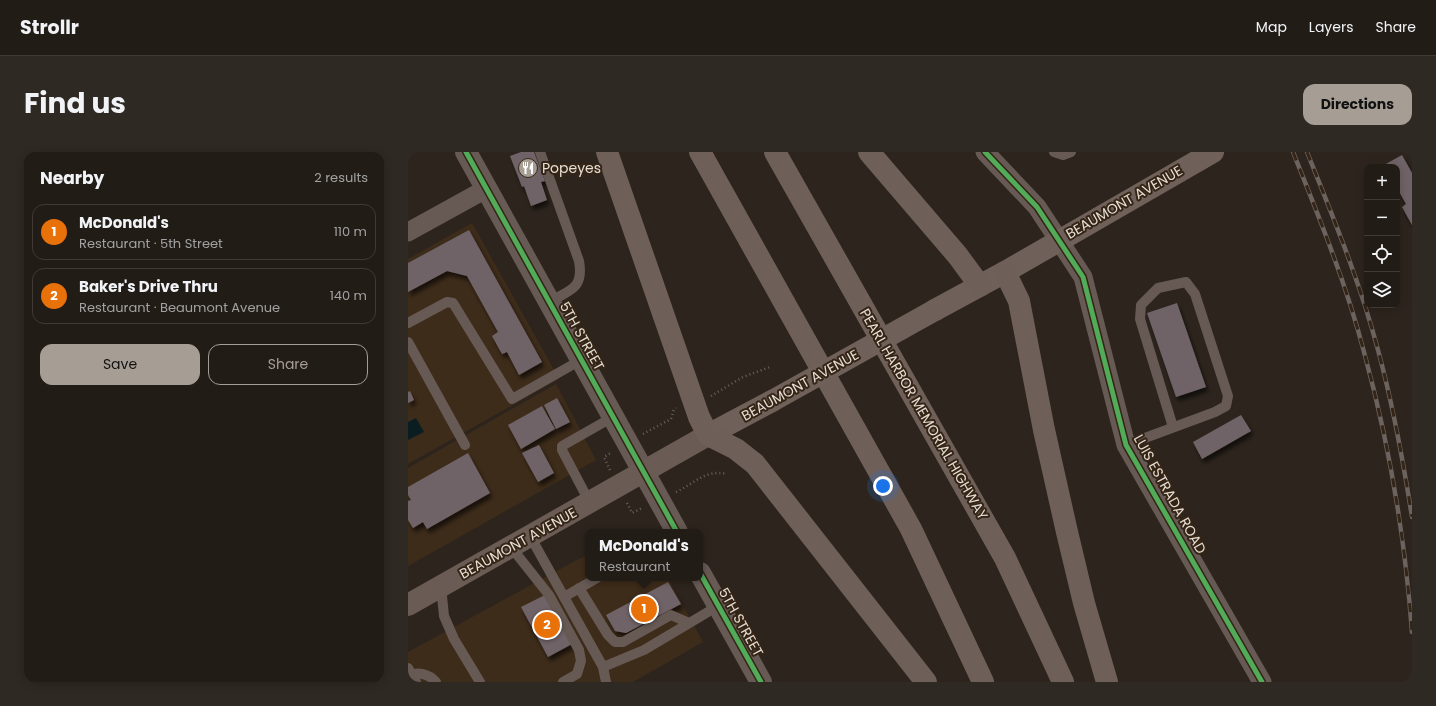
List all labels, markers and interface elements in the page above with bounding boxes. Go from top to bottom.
text: Strollr [20,14,79,41]
text: Map [1256,17,1287,37]
text: Layers [1309,17,1353,37]
text: Share [1375,17,1416,37]
text: Find us [24,84,126,123]
button: Directions [1303,84,1412,125]
restaurant icon: Popeyes [517,157,539,179]
place label: Popeyes [542,158,601,178]
street label: BEAUMONT AVENUE [1062,160,1186,244]
map controls [1364,164,1400,308]
button: + [1364,164,1400,200]
text: Nearby [40,166,104,190]
text: 2 results [314,168,368,187]
button: − [1364,200,1400,236]
text: McDonald's [79,212,169,233]
text: 1 [52,222,56,241]
text: 110 m [334,222,367,241]
text: Restaurant · 5th Street [79,234,223,253]
button: locate [1364,236,1400,272]
button: layers [1364,272,1400,308]
text: Baker's Drive Thru [79,276,218,297]
text: 2 [50,286,58,305]
text: 140 m [330,286,367,305]
text: Restaurant · Beaumont Avenue [79,298,280,317]
street label: 5TH STREET [555,298,609,374]
street label: PEARL HARBOR MEMORIAL HIGHWAY [855,305,993,523]
button: Save [40,344,200,385]
button: Share [208,344,368,385]
street label: BEAUMONT AVENUE [738,344,862,426]
street label: LUIS ESTRADA ROAD [1129,431,1211,557]
your location [873,476,893,496]
street label: BEAUMONT AVENUE [456,502,580,584]
popup [585,529,703,581]
text: McDonald's [599,535,689,556]
text: Restaurant [599,557,670,576]
street label: 5TH STREET [714,584,768,660]
pin: 1 [631,594,657,624]
pin: 2 [534,610,560,640]

